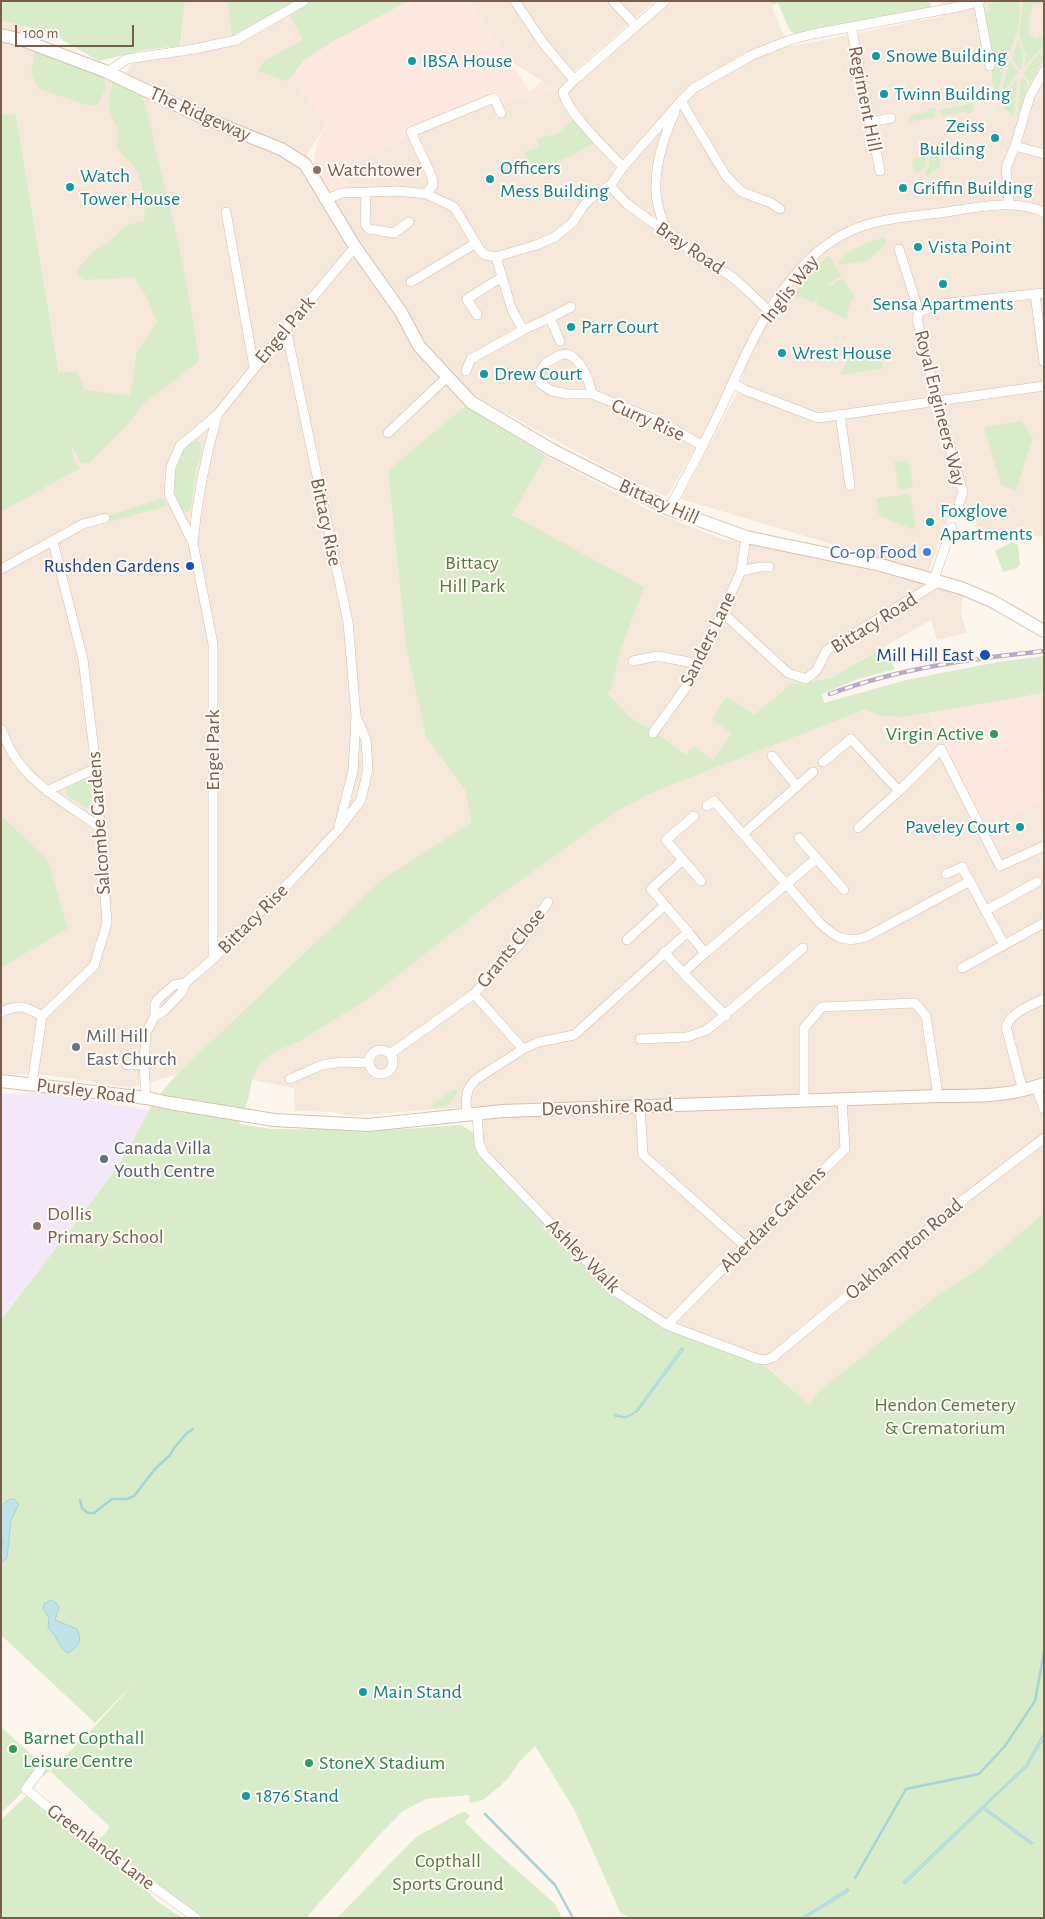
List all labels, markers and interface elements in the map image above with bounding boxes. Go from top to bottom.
scale bar [18,15,136,47]
text: 100 m [23,26,58,41]
street label: Regiment Hill [843,44,887,154]
place label: Snowe Building [886,44,1007,68]
place label: IBSA House [422,49,512,73]
marker: Snowe Building [870,50,882,62]
marker: IBSA House [406,55,418,67]
street label: The Ridgeway [146,81,254,147]
place label: Twinn Building [894,82,1011,106]
marker: Twinn Building [878,88,890,100]
place label: Zeiss Building [919,114,985,161]
marker: Zeiss Building [989,132,1001,144]
place label: Officers Mess Building [500,156,609,203]
place label: Watchtower [327,158,422,182]
place label: Watch Tower House [80,164,180,211]
marker: Watchtower [311,164,323,176]
marker: Officers Mess Building [484,173,496,185]
place label: Griffin Building [913,176,1033,200]
marker: Watch Tower House [64,181,76,193]
marker: Griffin Building [897,182,909,194]
street label: Bray Road [651,216,729,280]
place label: Vista Point [928,235,1011,259]
marker: Vista Point [912,241,924,253]
street label: Inglis Way [756,250,824,328]
marker: Sensa Apartments [937,278,949,290]
street label: Engel Park [250,291,320,369]
place label: Sensa Apartments [872,292,1014,316]
place label: Parr Court [581,315,659,339]
marker: Parr Court [565,321,577,333]
street label: Royal Engineers Way [909,327,971,489]
place label: Wrest House [792,341,892,365]
marker: Wrest House [776,347,788,359]
place label: Drew Court [494,362,582,386]
marker: Drew Court [478,368,490,380]
street label: Curry Rise [608,393,688,447]
street label: Bittacy Hill [615,474,703,530]
street label: Bittacy Rise [305,476,347,568]
place label: Foxglove Apartments [940,499,1033,546]
marker: Foxglove Apartments [924,516,936,528]
place label: Co-op Food [830,540,917,564]
marker: Co-op Food [921,546,933,558]
park label: Bittacy Hill Park [439,551,505,598]
place label: Rushden Gardens [44,554,180,578]
marker: Rushden Gardens [184,560,196,572]
street label: Bittacy Road [827,587,921,659]
street label: Sanders Lane [675,588,741,690]
place label: Mill Hill East [876,643,974,667]
marker: Mill Hill East [978,648,992,662]
street label: Engel Park [201,709,225,791]
place label: Virgin Active [886,722,984,746]
marker: Virgin Active [988,728,1000,740]
street label: Salcombe Gardens [82,750,116,896]
place label: Paveley Court [905,815,1010,839]
marker: Paveley Court [1014,821,1026,833]
street label: Bittacy Rise [213,879,293,959]
street label: Grants Close [471,903,551,993]
place label: Mill Hill East Church [86,1024,177,1071]
marker: Mill Hill East Church [70,1041,82,1053]
street label: Pursley Road [35,1073,137,1109]
street label: Devonshire Road [541,1093,673,1121]
place label: Canada Villa Youth Centre [114,1136,215,1183]
marker: Canada Villa Youth Centre [98,1153,110,1165]
street label: Aberdare Gardens [715,1161,831,1277]
street label: Oakhampton Road [840,1193,968,1305]
place label: Dollis Primary School [47,1202,164,1249]
street label: Ashley Walk [541,1214,625,1298]
marker: Dollis Primary School [31,1220,43,1232]
park label: Hendon Cemetery & Crematorium [874,1393,1016,1440]
place label: Main Stand [373,1680,462,1704]
marker: Main Stand [357,1686,369,1698]
place label: Barnet Copthall Leisure Centre [23,1726,144,1773]
marker: Barnet Copthall Leisure Centre [7,1743,19,1755]
place label: StoneX Stadium [319,1751,445,1775]
marker: StoneX Stadium [303,1757,315,1769]
place label: 1876 Stand [256,1784,339,1808]
marker: 1876 Stand [240,1790,252,1802]
street label: Greenlands Lane [42,1799,160,1895]
park label: Copthall Sports Ground [392,1849,504,1896]

